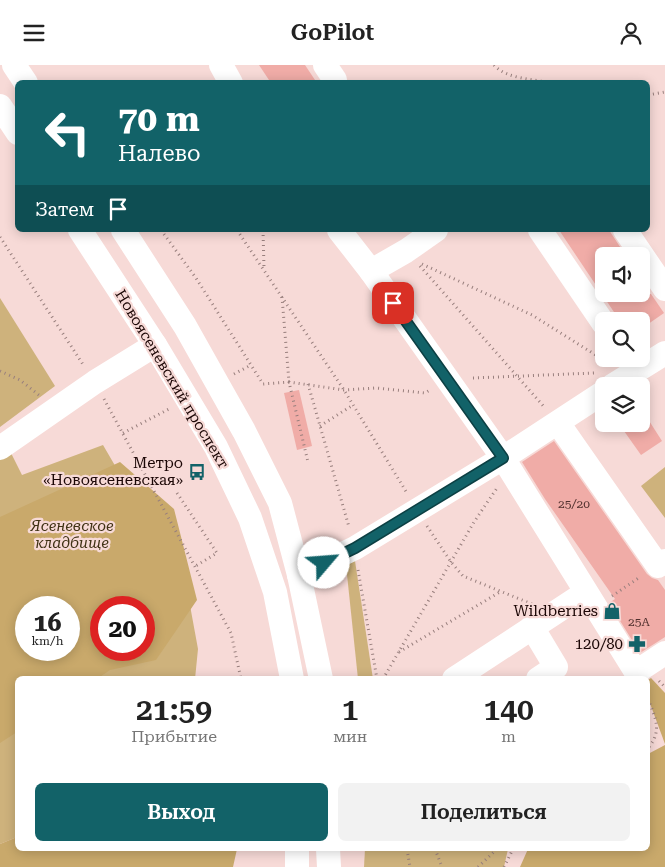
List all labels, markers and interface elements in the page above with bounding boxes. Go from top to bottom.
icon: menu [20,19,48,47]
icon: person [617,19,645,47]
text: GoPilot [291,20,374,45]
text: 70 m [118,99,200,140]
icon: left [35,100,100,165]
text: Налево [118,141,201,166]
icon: arrive [104,195,132,223]
text: Затем [35,198,94,221]
map controls [595,247,650,432]
button: sound [595,247,650,302]
pin [372,282,414,324]
street label: Новоясеневский проспект [111,286,233,472]
icon: arrive [379,289,407,317]
button: search [595,312,650,367]
button: layers [595,377,650,432]
place label: Метро «Новоясеневская» [43,454,183,489]
bus stop icon: Метро «Новоясеневская» [187,462,207,482]
house number: 25/20 [558,497,590,511]
park label: Ясеневское кладбище [29,517,114,552]
position arrow [297,536,349,588]
speed limit sign: 20 [90,596,155,661]
shop icon: Wildberries [602,601,622,621]
place label: Wildberries [513,602,598,620]
text: 16 [33,608,62,637]
house number: 25А [628,615,651,629]
text: km/h [31,634,64,648]
pharmacy icon: 120/80 [627,634,647,654]
place label: 120/80 [575,635,623,653]
text: 21:59 [136,692,212,727]
text: 1 [342,692,359,727]
text: 140 [483,692,534,727]
text: Прибытие [131,727,217,746]
text: мин [333,727,367,746]
text: m [501,727,516,746]
button: Выход [35,783,328,841]
button: Поделиться [338,783,630,841]

